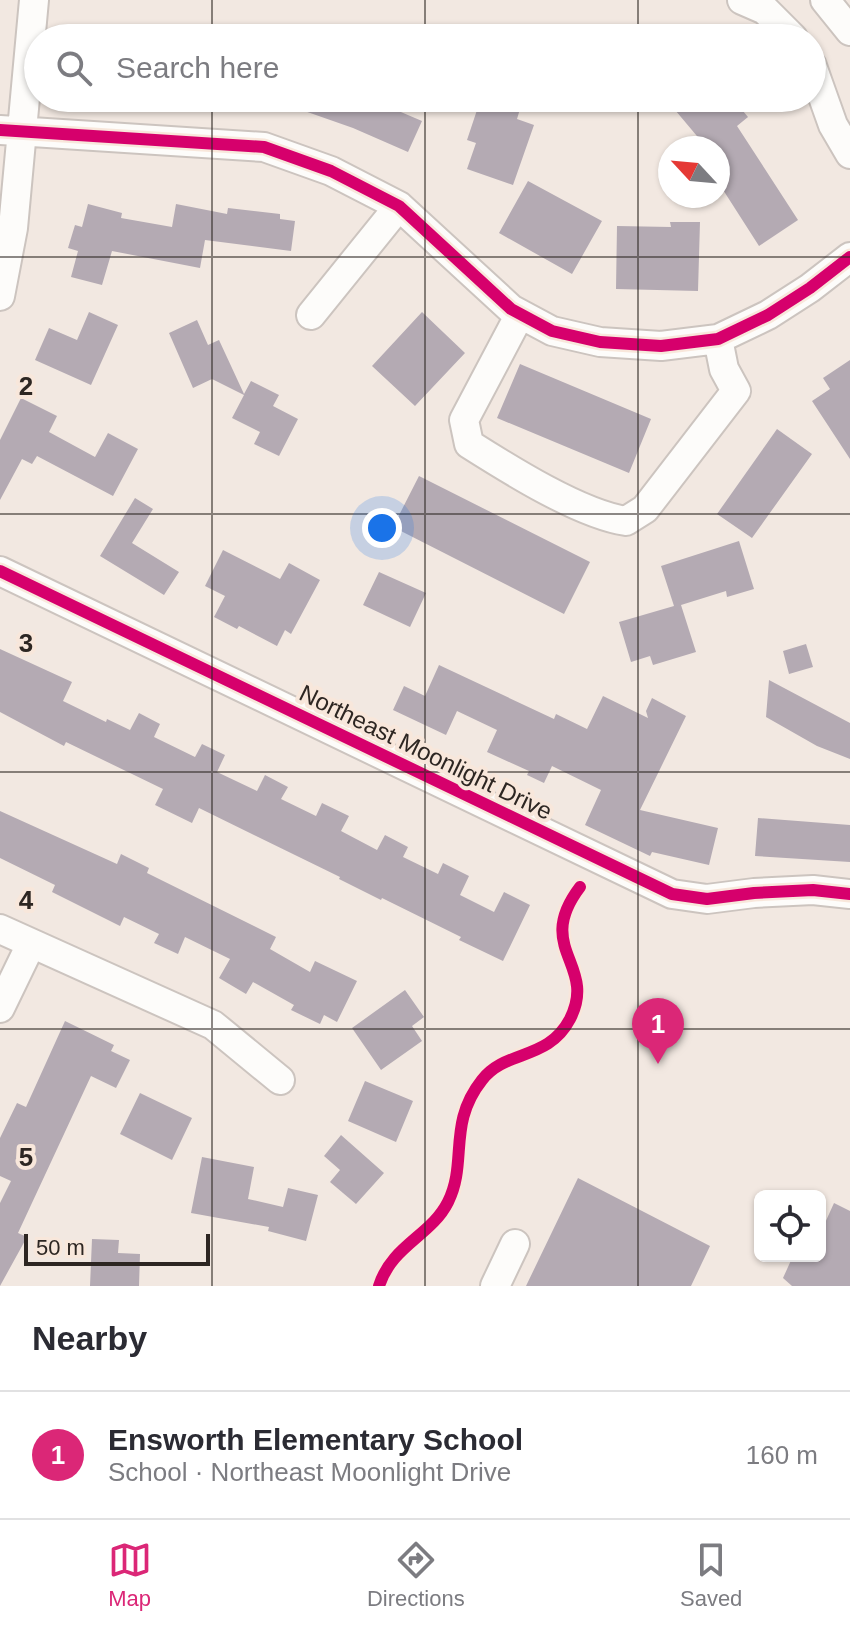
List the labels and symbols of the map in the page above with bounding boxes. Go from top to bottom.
north arrow [658,136,730,208]
text: 2 [19,371,33,401]
your location [362,508,402,548]
text: 3 [19,628,33,658]
street label: Northeast Moonlight Drive [295,679,557,825]
text: 4 [19,885,34,915]
pin: 1 [632,998,684,1064]
text: 5 [19,1142,33,1172]
scale bar [24,1230,210,1266]

